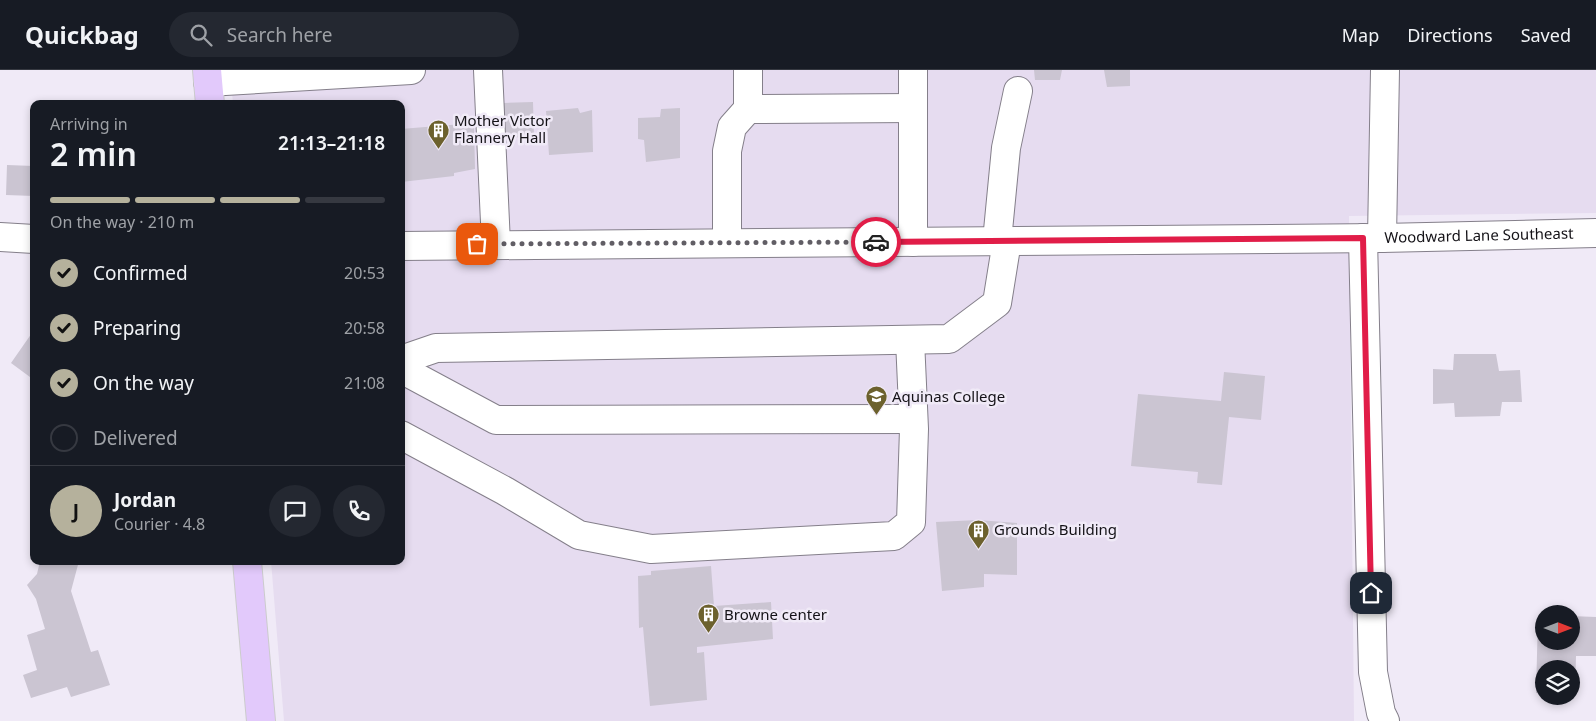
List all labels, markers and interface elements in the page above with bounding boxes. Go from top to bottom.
search box [169,12,519,57]
text: Quickbag [25,18,139,51]
icon: search [187,21,215,49]
text: Search here [227,22,332,48]
text: Map [1342,23,1379,47]
text: Directions [1407,23,1493,47]
text: Saved [1521,23,1571,47]
place label: Mother Victor Flannery Hall [454,110,551,147]
text: Arriving in [50,113,128,135]
building icon: Mother Victor Flannery Hall [426,118,450,149]
text: 21:13–21:18 [278,130,385,156]
text: 2 min [50,132,137,175]
text: On the way · 210 m [50,211,194,233]
courier [851,217,901,267]
pin [456,223,498,265]
street label: Woodward Lane Southeast [1384,223,1574,247]
icon: car [862,228,890,256]
icon: bag [463,230,491,258]
icon: check [50,259,78,287]
text: Confirmed [93,260,188,286]
text: 20:53 [344,262,385,284]
icon: check [50,314,78,342]
text: Preparing [93,315,181,341]
text: 20:58 [344,317,385,339]
icon: check [50,369,78,397]
text: On the way [93,370,194,396]
text: 21:08 [344,372,385,394]
school or university icon: Aquinas College [864,385,888,416]
place label: Aquinas College [892,386,1005,406]
text: Delivered [93,425,178,451]
button: chat [269,485,321,537]
button: phone [333,485,385,537]
text: Jordan [114,487,176,513]
text: J [73,498,79,524]
text: Courier · 4.8 [114,513,205,535]
building icon: Grounds Building [966,518,990,549]
place label: Grounds Building [994,519,1117,539]
pin [1350,572,1392,614]
icon: home [1357,579,1385,607]
building icon: Browne center [696,603,720,634]
place label: Browne center [724,604,827,624]
north arrow [1535,605,1580,650]
map controls [1535,605,1580,705]
button: layers [1535,660,1580,705]

